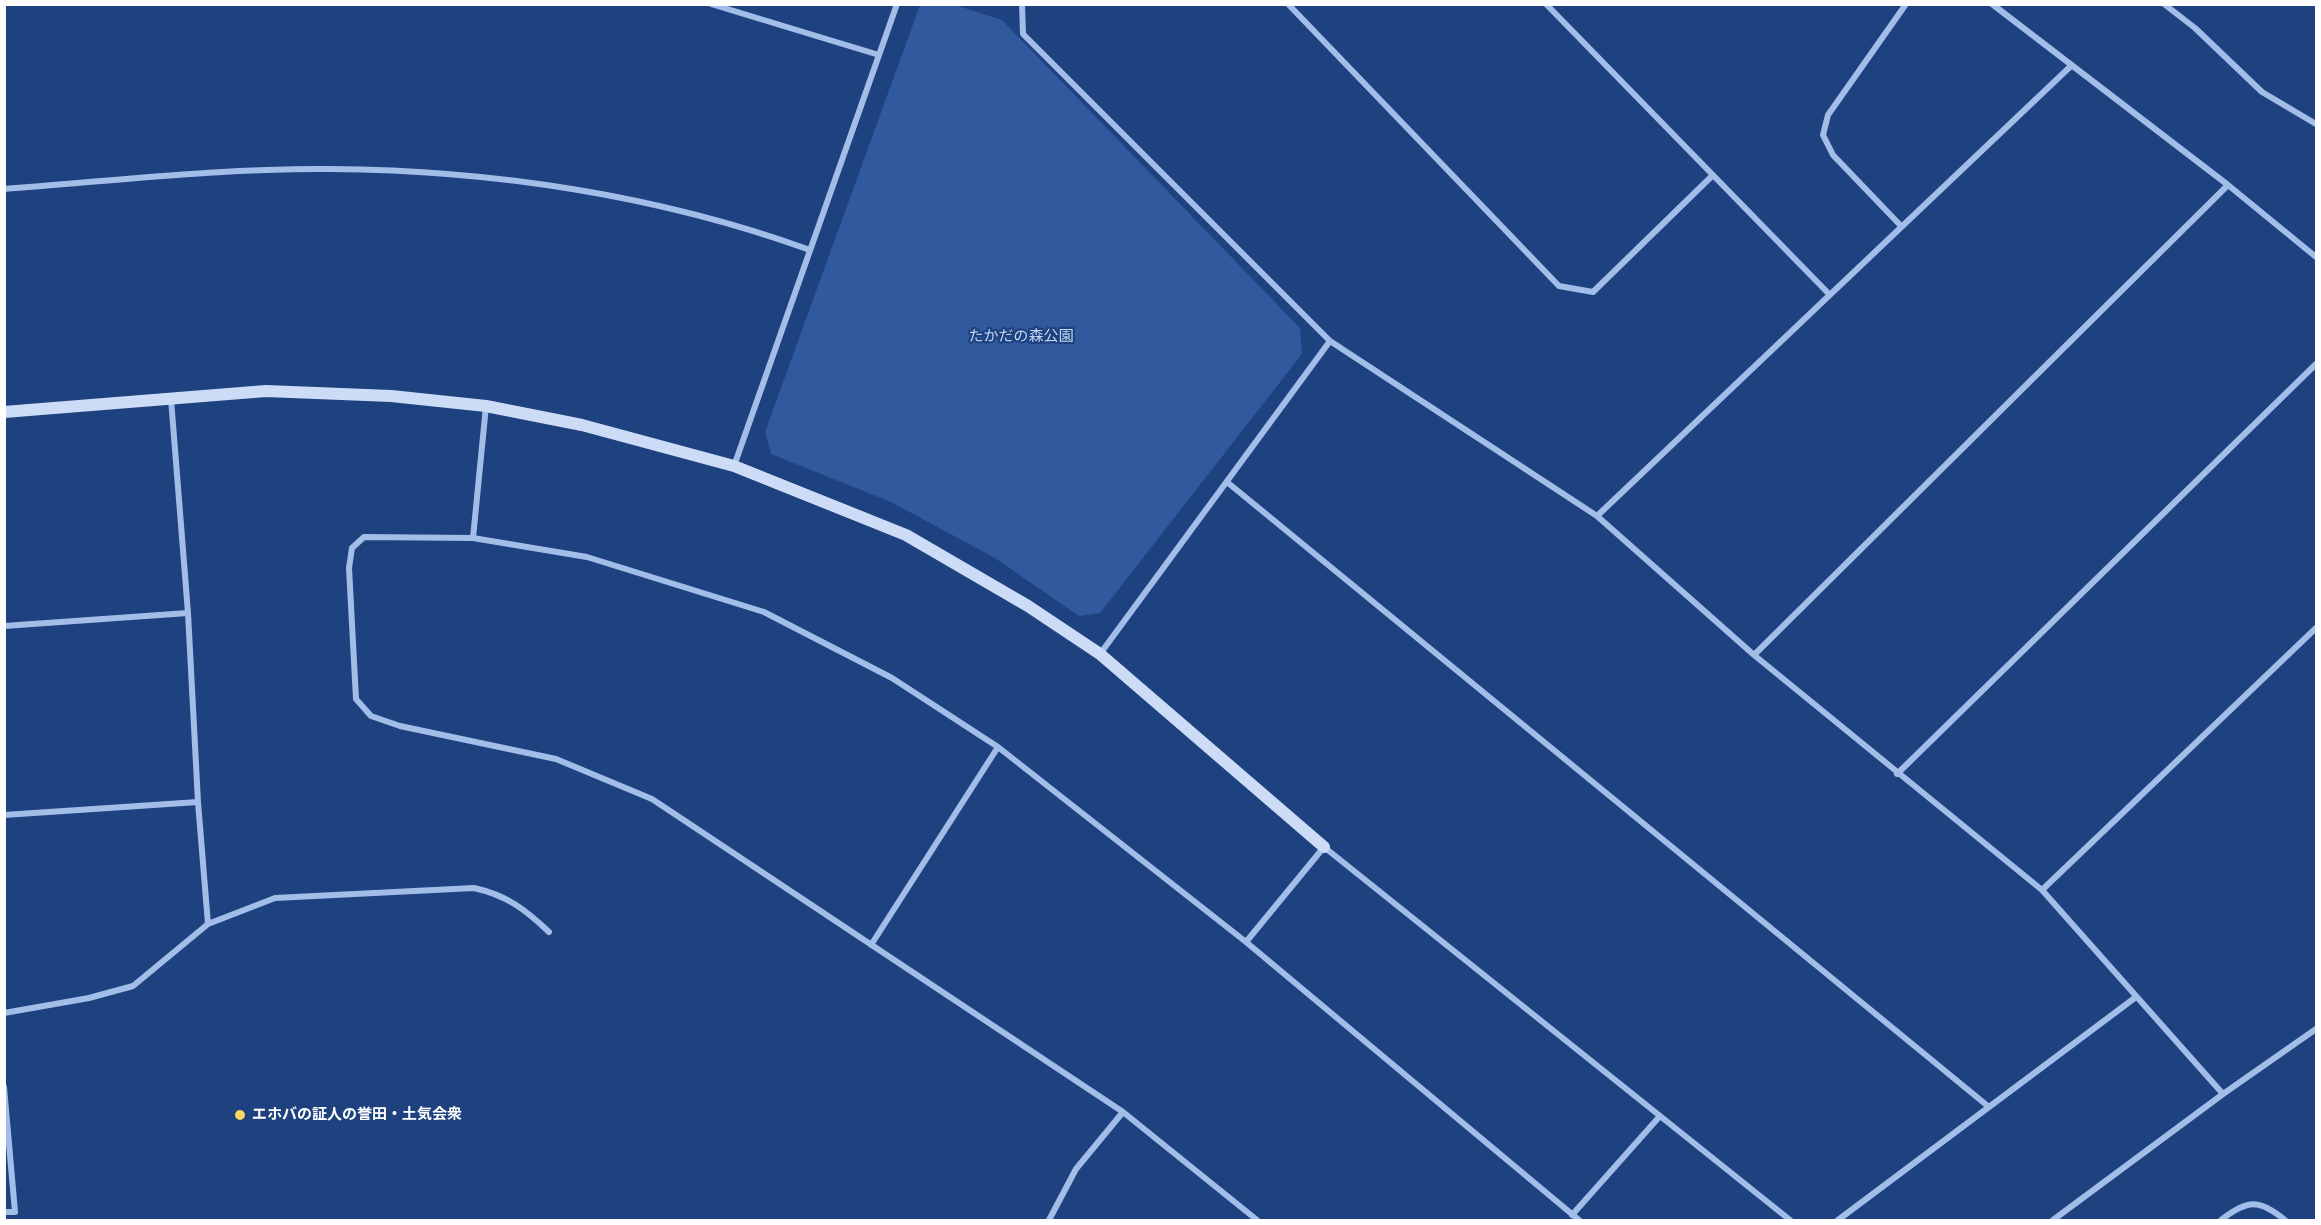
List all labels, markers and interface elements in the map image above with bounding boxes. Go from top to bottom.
park label: たかだの森公園 [969,328,1073,346]
place label: エホバの証人の誉田・土気会衆 [252,1106,462,1124]
marker: エホバの証人の誉田・土気会衆 [233,1108,247,1122]

